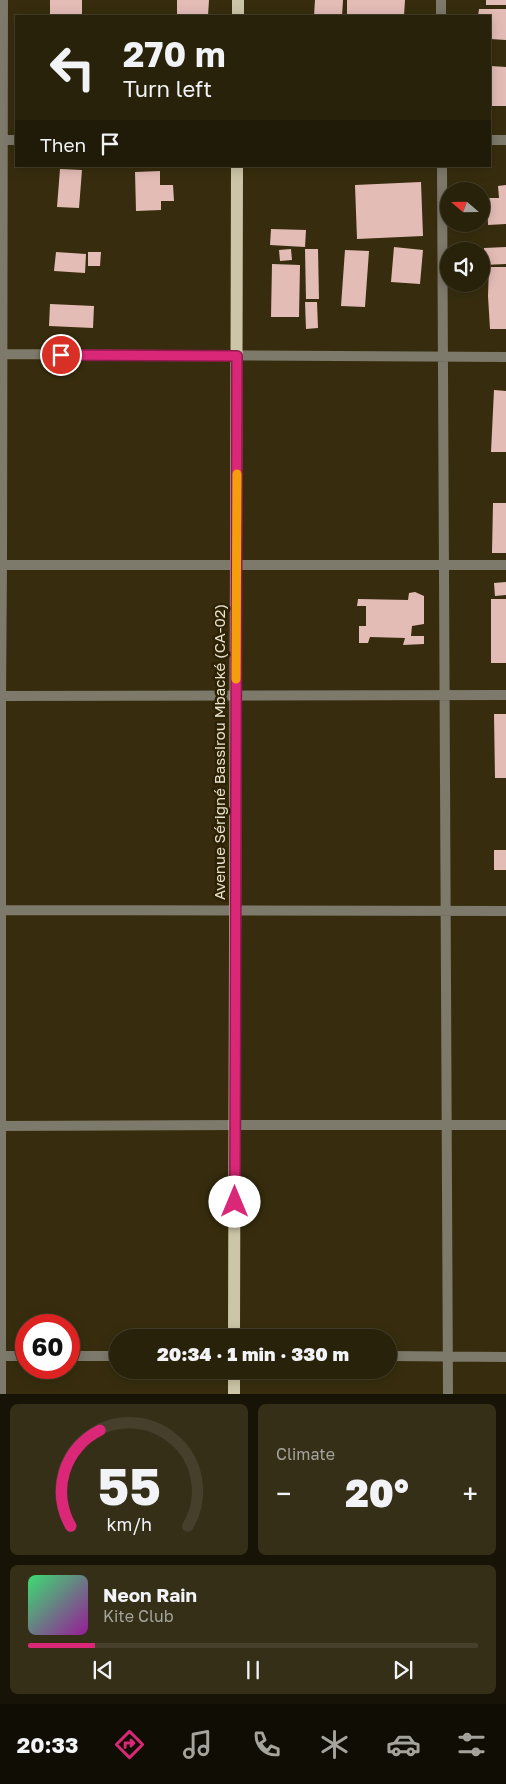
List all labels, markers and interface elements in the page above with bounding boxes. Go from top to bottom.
text: 270 m [123,33,226,75]
icon: left [40,35,105,100]
text: Turn left [123,75,212,102]
icon: arrive [96,130,124,158]
text: Then [40,133,86,156]
north arrow [440,182,490,232]
map controls [440,182,490,292]
button: sound [440,242,490,292]
pin [40,334,82,376]
icon: arrive [47,341,75,369]
street label: Avenue Sérigné Bassirou Mbacké (CA-02) [210,604,228,900]
position arrow [208,1175,260,1227]
speed limit sign: 60 [15,1314,80,1379]
text: 20:34 · 1 min · 330 m [157,1342,349,1365]
text: Climate [276,1444,335,1464]
text: 55 [97,1454,161,1516]
text: 20° [345,1470,409,1515]
text: − [276,1477,291,1510]
text: + [463,1477,478,1510]
text: km/h [106,1513,152,1535]
text: Neon Rain [103,1583,197,1606]
text: Kite Club [103,1606,174,1626]
icon: previous [89,1656,117,1684]
icon: pause [239,1656,267,1684]
icon: next [389,1656,417,1684]
icon: directions [112,1727,147,1762]
icon: music [180,1727,215,1762]
icon: phone [249,1727,284,1762]
icon: climate [317,1727,352,1762]
icon: car [386,1727,421,1762]
icon: filters [454,1727,489,1762]
text: 20:33 [17,1731,78,1758]

